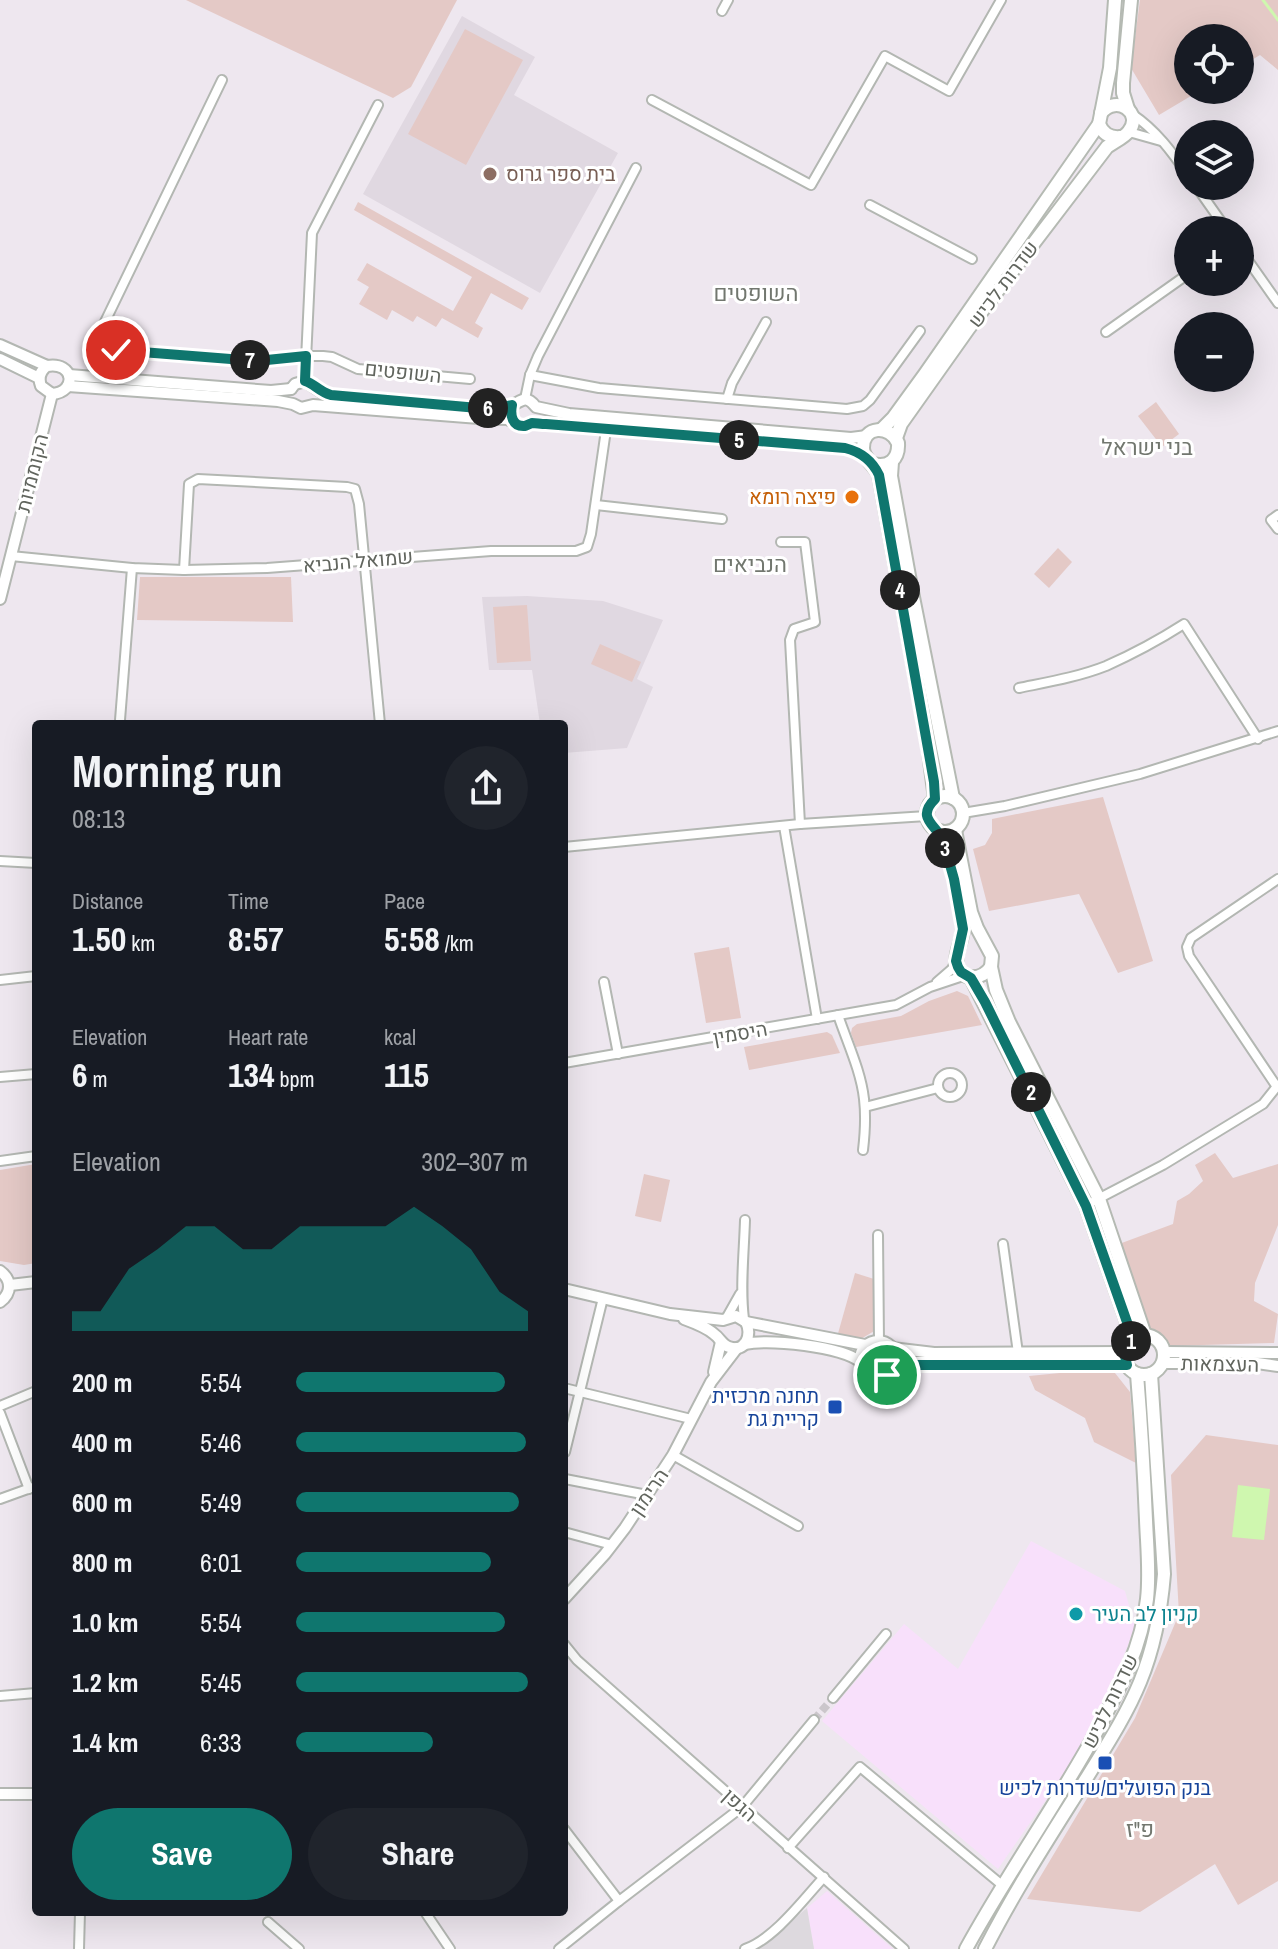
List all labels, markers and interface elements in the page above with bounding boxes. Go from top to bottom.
map controls [1174,24,1254,392]
button: locate [1174,24,1254,104]
button: layers [1174,120,1254,200]
place label: בית ספר גרוס [506,160,616,187]
marker: בית ספר גרוס [481,165,499,183]
button: + [1174,216,1254,296]
street label: שדרות לכיש [961,235,1044,333]
district label: השופטים [714,278,798,308]
button: − [1174,312,1254,392]
pin [82,316,150,384]
icon: check [94,328,138,372]
pin: 7 [230,340,270,380]
text: 7 [245,345,255,375]
street label: השופטים [363,354,443,389]
pin: 6 [468,388,508,428]
text: 6 [483,393,493,423]
pin: 5 [719,420,759,460]
text: 5 [734,425,744,455]
street label: הקוממיות [9,431,54,515]
district label: בני ישראל [1101,432,1193,462]
place label: פיצה רומא [749,483,836,510]
marker: פיצה רומא [843,488,861,506]
street label: שמואל הנביא [302,542,414,579]
district label: הנביאים [713,549,787,579]
pin: 4 [880,570,920,610]
text: 4 [895,575,905,605]
text: Morning run [72,741,282,801]
button: share [444,746,528,830]
text: 08:13 [72,801,125,836]
pin: 3 [925,828,965,868]
text: 3 [940,833,950,863]
text: Distance [72,886,143,916]
text: Time [228,886,269,916]
text: Pace [384,886,425,916]
text: 1.50 [72,916,126,962]
text: 8:57 [228,916,284,962]
text: 5:58 [384,916,440,962]
text: km [126,928,155,958]
text: /km [440,928,474,958]
street label: היסמין [710,1014,769,1051]
text: Elevation [72,1022,147,1052]
text: Heart rate [228,1022,308,1052]
text: kcal [384,1022,416,1052]
text: 6 [72,1052,88,1098]
text: 134 [228,1052,275,1098]
text: 115 [384,1052,429,1098]
text: m [88,1064,108,1094]
text: bpm [275,1064,315,1094]
pin: 2 [1011,1072,1051,1112]
text: 2 [1026,1077,1036,1107]
text: Elevation [72,1144,161,1179]
text: 302–307 m [421,1144,528,1179]
pin: 1 [1111,1321,1151,1361]
text: 1 [1126,1326,1136,1356]
pin [853,1341,921,1409]
street label: העצמאות [1181,1349,1259,1378]
icon: arrive [865,1353,909,1397]
text: 200 m [72,1365,132,1400]
text: 5:54 [200,1365,242,1400]
place label: תחנה מרכזית קריית גת [712,1382,819,1432]
marker: תחנה מרכזית קריית גת [826,1398,844,1416]
text: 400 m [72,1425,132,1460]
text: 5:46 [200,1425,242,1460]
street label: הרימון [623,1463,674,1521]
text: 600 m [72,1485,132,1520]
text: 5:49 [200,1485,242,1520]
text: 800 m [72,1545,132,1580]
text: 6:01 [200,1545,242,1580]
place label: קניון לב העיר [1092,1600,1198,1627]
text: 1.0 km [72,1605,138,1640]
text: 5:54 [200,1605,242,1640]
marker: קניון לב העיר [1067,1605,1085,1623]
street label: שדרות לכיש [1075,1649,1144,1753]
text: 1.2 km [72,1665,138,1700]
text: 5:45 [200,1665,242,1700]
text: 1.4 km [72,1725,138,1760]
text: 6:33 [200,1725,242,1760]
marker: בנק הפועלים/שדרות לכיש [1096,1754,1114,1772]
place label: בנק הפועלים/שדרות לכיש [999,1774,1212,1801]
street label: הגפן [717,1782,763,1827]
button: Save [72,1808,292,1900]
button: Share [308,1808,528,1900]
district label: פ"ז [1126,1814,1154,1844]

